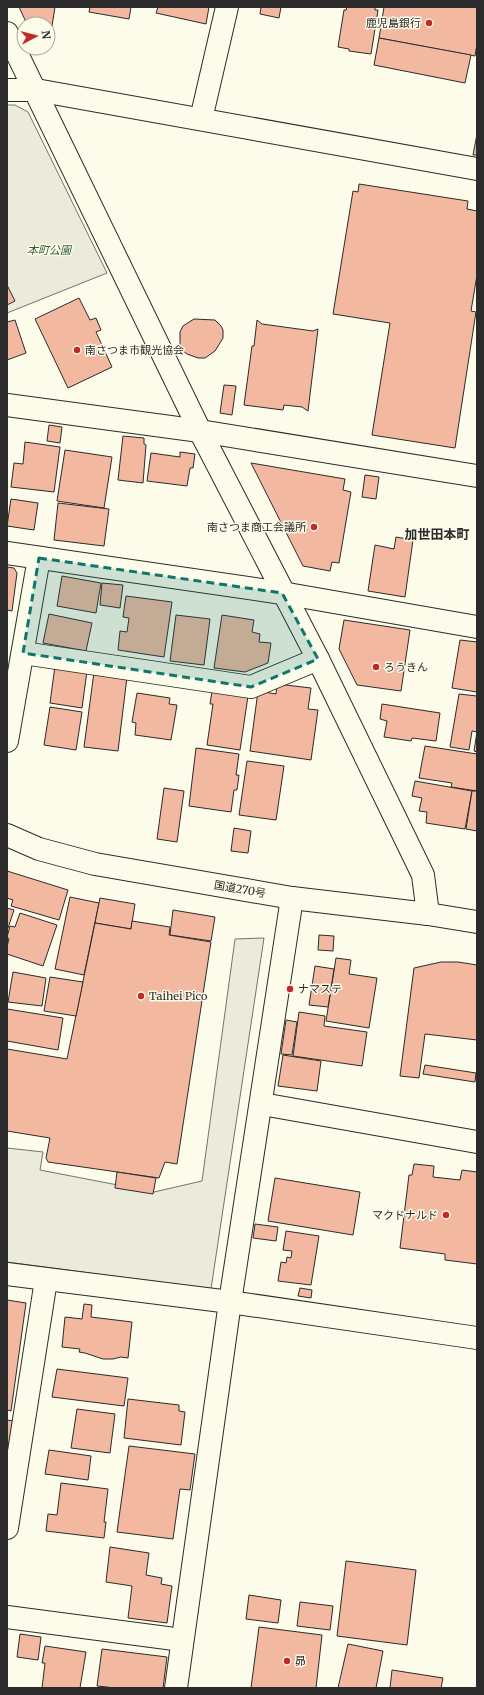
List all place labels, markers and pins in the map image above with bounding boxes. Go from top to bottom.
place label: 鹿児島銀行 [366,16,421,30]
marker: 鹿児島銀行 [424,18,434,28]
place label: 南さつま市観光協会 [85,343,184,357]
marker: 南さつま市観光協会 [72,345,82,355]
place label: 南さつま商工会議所 [207,520,307,534]
marker: 南さつま商工会議所 [309,522,319,532]
place label: ろうきん [384,660,428,674]
marker: ろうきん [371,662,381,672]
place label: ナマステ [298,982,342,996]
marker: ナマステ [285,984,295,994]
place label: Taihei Pico [149,989,208,1003]
marker: Taihei Pico [136,991,146,1001]
place label: マクドナルド [372,1208,438,1222]
marker: マクドナルド [441,1210,451,1220]
place label: 昴 [295,1654,306,1668]
marker: 昴 [282,1656,292,1666]

